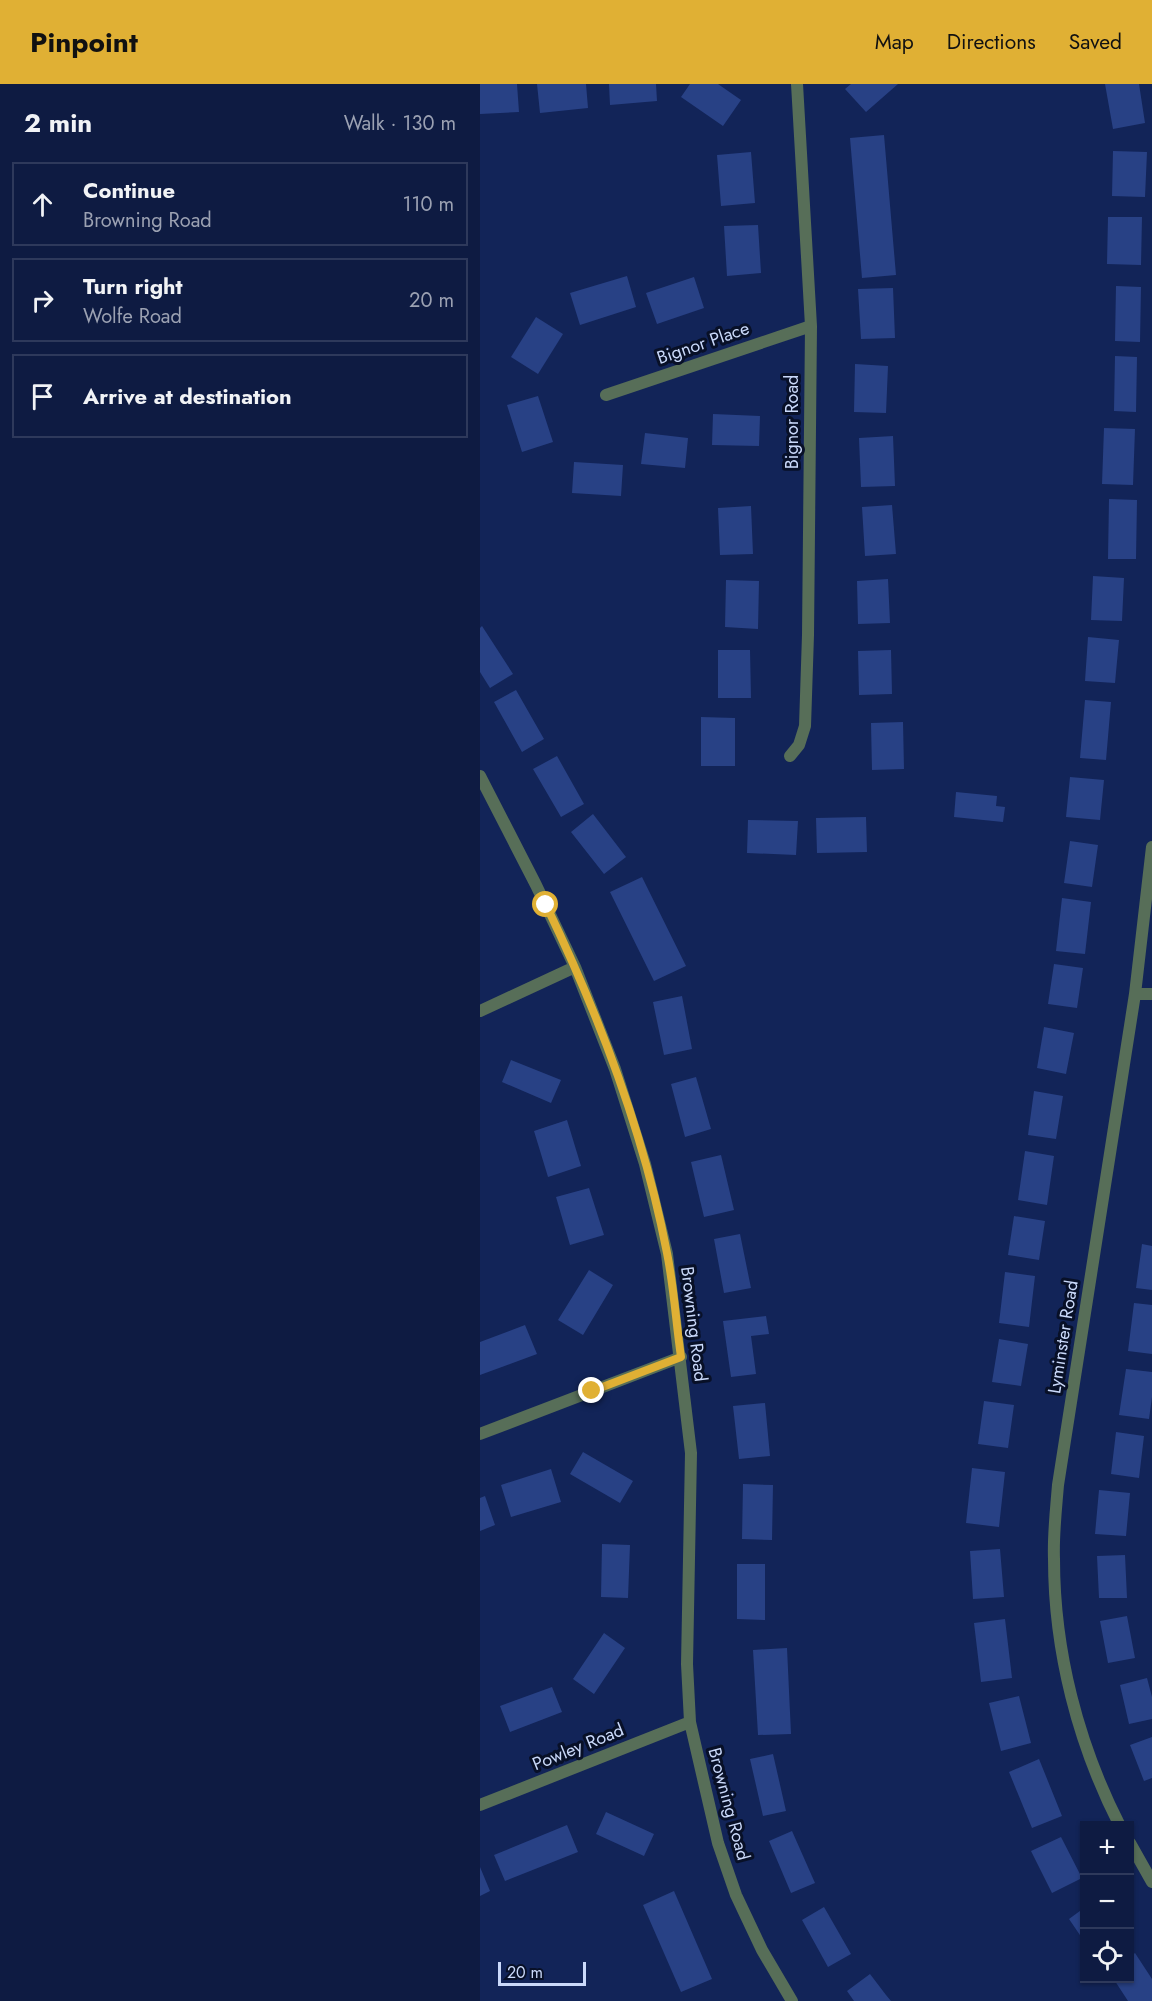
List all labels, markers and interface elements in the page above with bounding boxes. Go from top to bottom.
text: Pinpoint [30,22,138,63]
text: Map [875,27,914,57]
text: Directions [947,27,1036,57]
text: Saved [1069,27,1122,57]
text: 2 min [24,104,92,142]
text: Walk · 130 m [344,109,456,138]
text: Continue [83,174,175,206]
icon: ahead [26,188,59,221]
text: 110 m [402,190,454,219]
text: Browning Road [83,206,212,235]
text: Turn right [83,270,183,302]
icon: right [26,284,59,317]
text: 20 m [409,286,454,315]
text: Wolfe Road [83,302,182,331]
street label: Bignor Place [653,315,753,371]
street label: Bignor Road [779,375,805,469]
icon: arrive [26,380,59,413]
text: Arrive at destination [83,380,292,412]
route start [532,891,558,917]
street label: Browning Road [674,1265,714,1383]
street label: Lyminster Road [1041,1278,1085,1396]
route end [578,1377,604,1403]
street label: Powley Road [528,1717,628,1777]
street label: Browning Road [701,1745,757,1863]
map controls [1080,1821,1134,1983]
button: + [1080,1821,1134,1875]
button: − [1080,1875,1134,1929]
button: locate [1080,1929,1134,1983]
scale bar [498,1959,586,1986]
text: 20 m [507,1961,543,1984]

